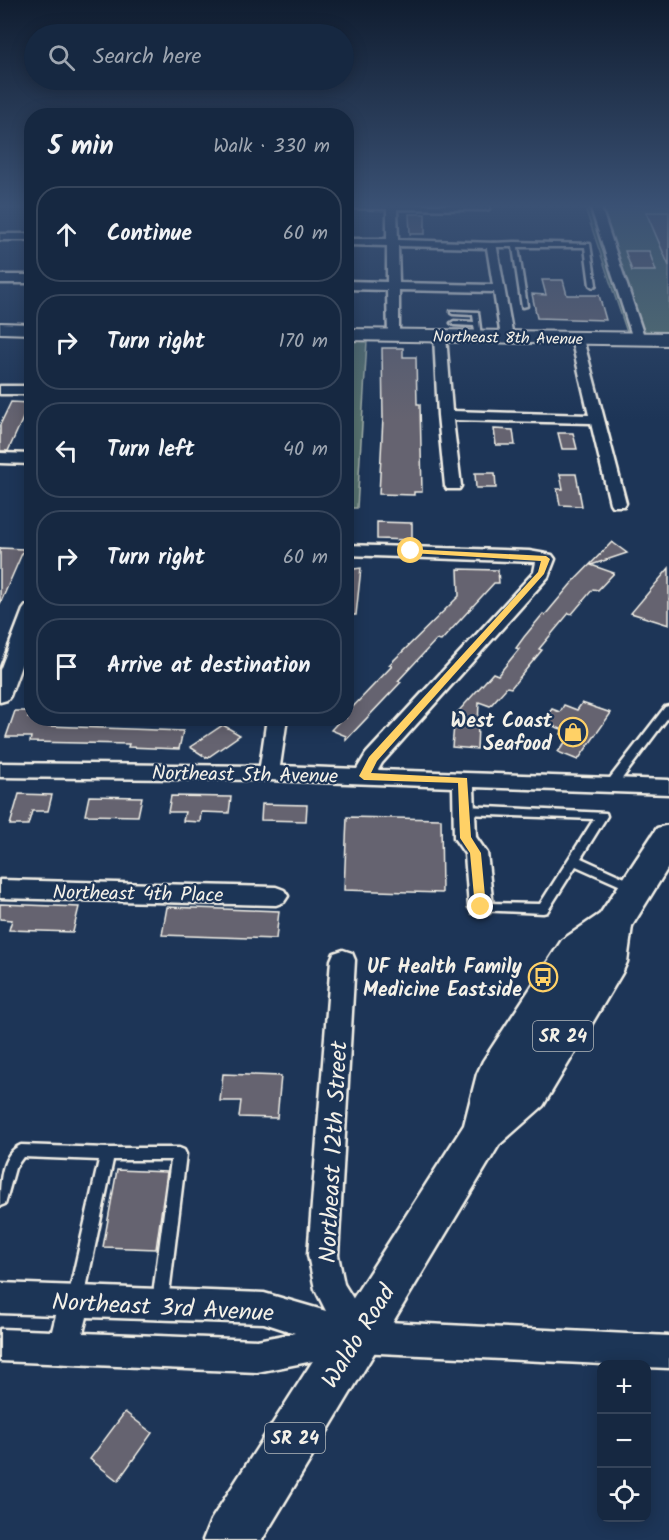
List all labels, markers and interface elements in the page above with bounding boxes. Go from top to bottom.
search box [24,24,354,90]
text: Search here [93,40,201,75]
icon: search [45,41,78,74]
text: 5 min [48,126,114,168]
text: Walk · 330 m [213,131,330,163]
text: Continue [107,217,192,252]
icon: ahead [50,218,83,251]
text: 60 m [283,218,328,250]
text: Turn right [107,325,205,360]
street label: Northeast 8th Avenue [433,325,583,352]
icon: right [50,326,83,359]
text: 170 m [279,326,328,358]
text: Turn left [107,433,194,468]
icon: left [50,434,83,467]
text: 40 m [283,434,328,466]
route start [397,537,423,563]
text: Turn right [107,541,205,576]
icon: right [50,542,83,575]
text: 60 m [283,542,328,574]
text: Arrive at destination [107,649,310,684]
icon: arrive [50,650,83,683]
place label: West Coast Seafood [450,706,553,761]
shop icon: West Coast Seafood [557,716,589,748]
street label: Northeast 5th Avenue [151,758,338,794]
street label: Northeast 4th Place [52,878,224,912]
route end [467,893,493,919]
place label: UF Health Family Medicine Eastside [363,952,523,1007]
bus stop icon: UF Health Family Medicine Eastside [527,961,559,993]
road number: SR 24 [533,1021,593,1051]
street label: Northeast 12th Street [309,1039,360,1264]
street label: Waldo Road [312,1276,407,1397]
street label: Northeast 3rd Avenue [51,1283,275,1334]
map controls [597,1360,651,1522]
button: + [597,1360,651,1414]
button: − [597,1414,651,1468]
road number: SR 24 [265,1423,325,1453]
button: locate [597,1468,651,1522]

